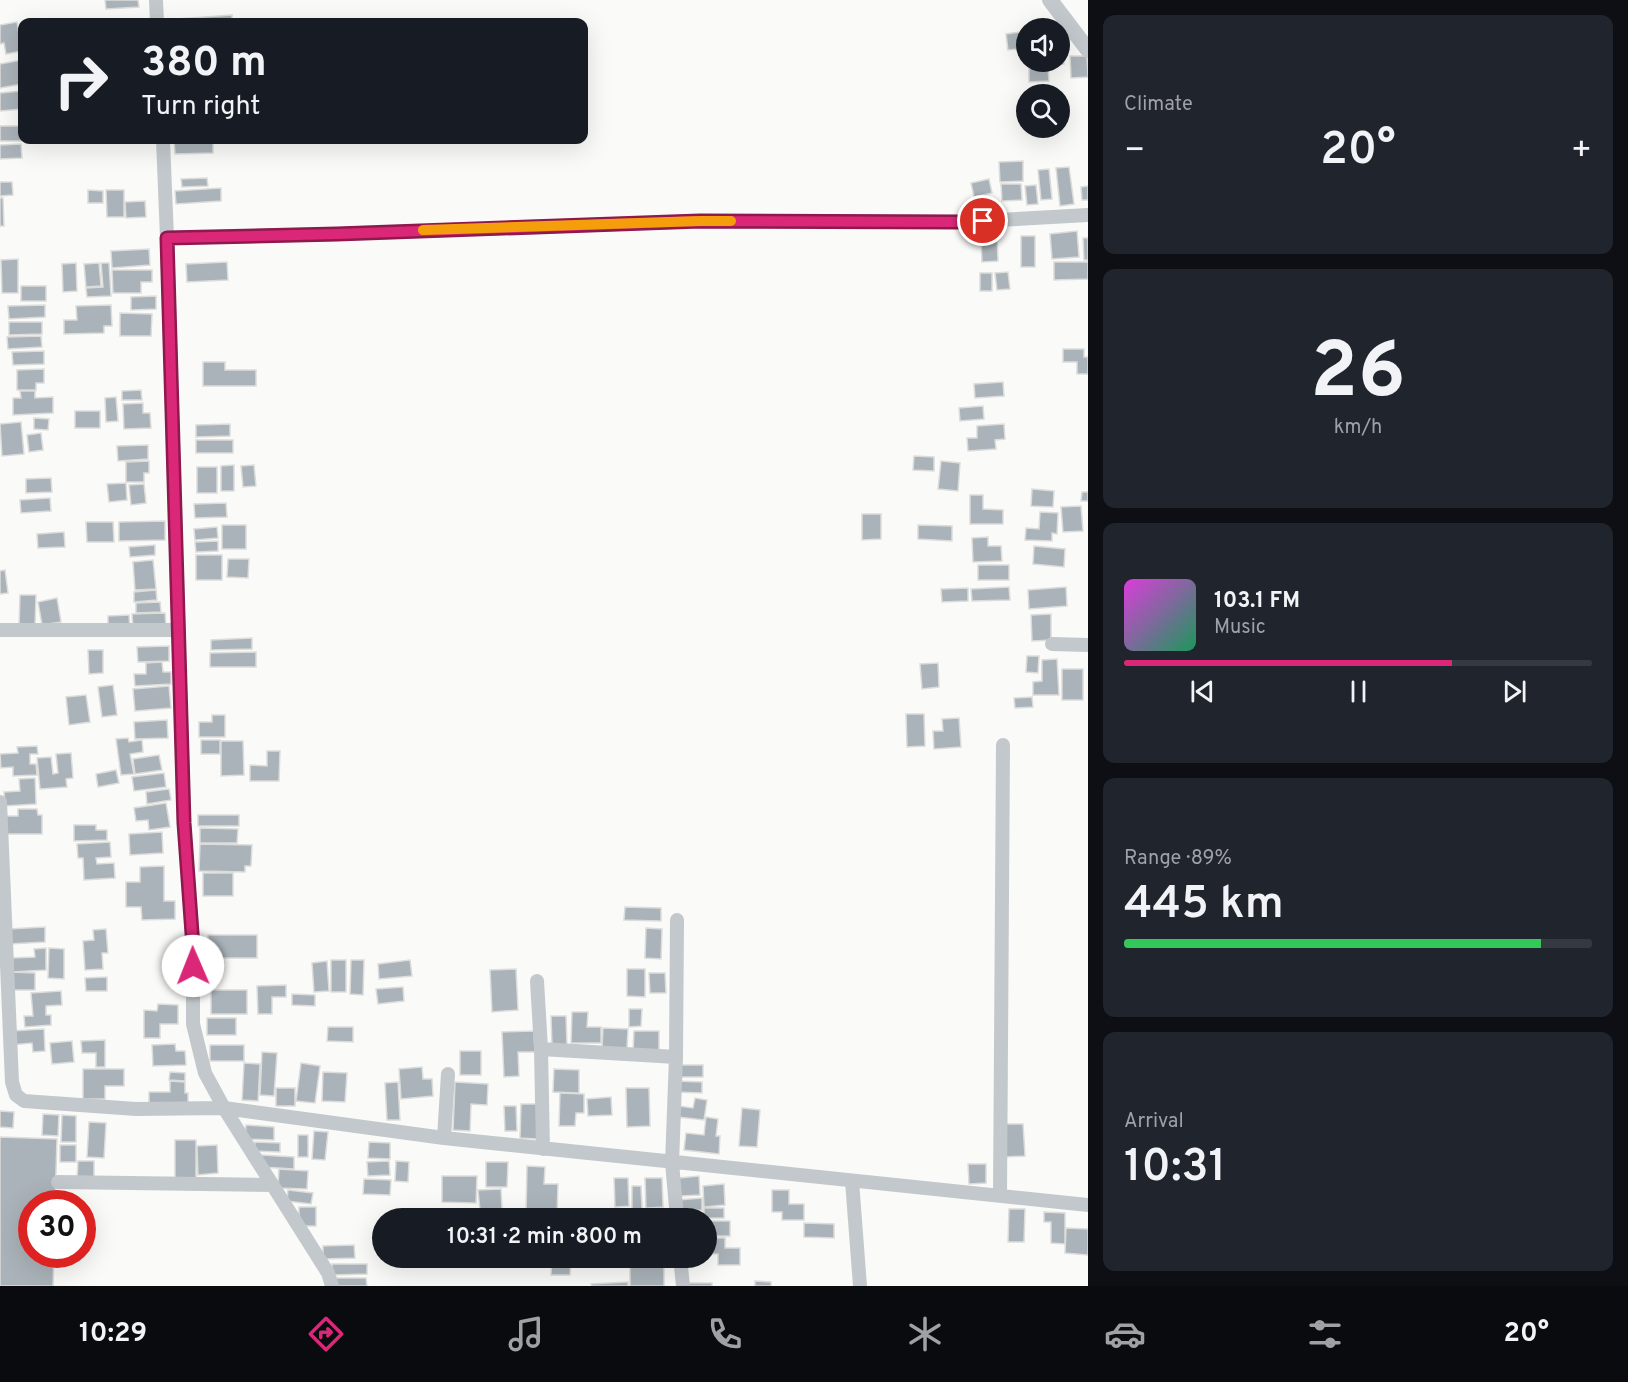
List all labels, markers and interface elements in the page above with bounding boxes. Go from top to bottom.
map controls [1016,18,1070,138]
button: sound [1016,18,1070,72]
text: 380 m [141,38,267,91]
icon: right [42,42,120,120]
button: search [1016,84,1070,138]
text: Turn right [141,90,260,124]
text: Climate [1124,92,1193,118]
text: 20° [1320,123,1396,180]
text: − [1124,131,1145,173]
text: + [1571,131,1592,173]
pin [957,195,1008,246]
icon: arrive [966,204,999,237]
text: 26 [1310,326,1406,425]
text: km/h [1334,415,1382,441]
text: 103.1 FM [1214,588,1300,615]
text: Music [1214,615,1266,641]
icon: previous [1186,675,1219,708]
icon: pause [1342,675,1375,708]
icon: next [1498,675,1531,708]
text: Range · 89% [1124,846,1232,872]
text: 445 km [1124,877,1284,934]
position arrow [161,934,225,998]
text: Arrival [1124,1109,1184,1135]
text: 10:31 [1124,1140,1226,1197]
speed limit sign: 30 [18,1190,96,1268]
text: 10:31 · 2 min · 800 m [447,1224,642,1251]
icon: directions [305,1313,347,1355]
icon: music [505,1313,547,1355]
icon: phone [704,1313,746,1355]
icon: climate [904,1313,946,1355]
icon: car [1104,1313,1146,1355]
icon: filters [1304,1313,1346,1355]
text: 10:29 [79,1317,147,1351]
text: 20° [1504,1317,1549,1351]

